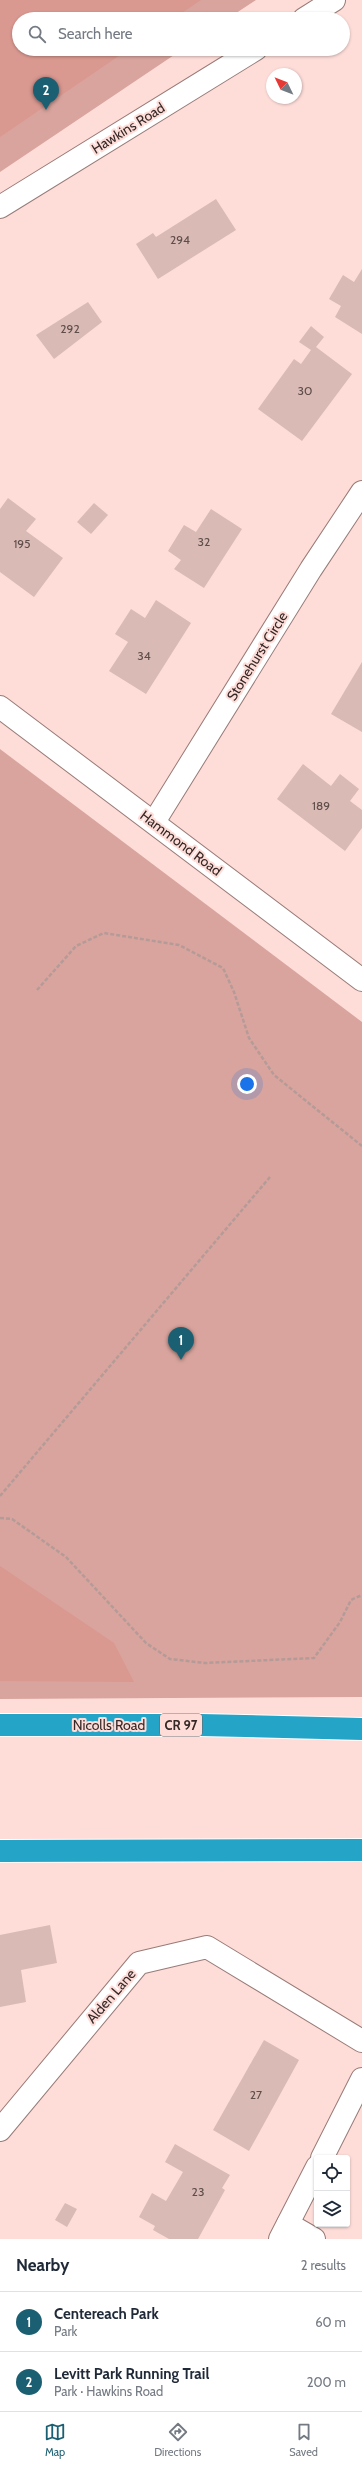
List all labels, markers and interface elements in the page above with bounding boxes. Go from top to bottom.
search box [12,12,350,56]
icon: search [26,23,48,45]
text: Search here [58,25,133,43]
north arrow [266,68,302,104]
pin: 2 [33,77,59,110]
street label: Hawkins Road [88,98,168,158]
house number: 294 [170,232,190,247]
house number: 292 [60,321,80,336]
house number: 30 [298,383,312,398]
house number: 32 [198,534,210,549]
house number: 195 [13,536,31,551]
street label: Stonehurst Circle [223,608,291,704]
house number: 34 [137,648,151,663]
house number: 189 [312,798,330,813]
street label: Hammond Road [137,806,225,880]
your location [237,1074,257,1094]
pin: 1 [168,1327,194,1360]
road number: CR 97 [160,1714,202,1736]
street label: Nicolls Road [73,1716,145,1734]
street label: Alden Lane [82,1965,140,2027]
house number: 27 [250,2087,262,2102]
map controls [314,2155,350,2227]
button: locate [314,2155,350,2191]
house number: 23 [192,2184,204,2199]
button: layers [314,2191,350,2227]
text: Nearby [16,2255,69,2275]
text: 2 results [301,2257,346,2273]
text: Centereach Park [54,2305,159,2323]
text: 1 [27,2314,31,2330]
text: 60 m [315,2314,346,2330]
text: Park [54,2323,77,2339]
text: Levitt Park Running Trail [54,2365,209,2383]
text: 2 [26,2374,32,2390]
text: 200 m [307,2374,346,2390]
text: Park · Hawkins Road [54,2383,163,2399]
tab: Map [44,2421,66,2459]
tab: Directions [154,2421,201,2459]
tab: Saved [289,2421,318,2459]

